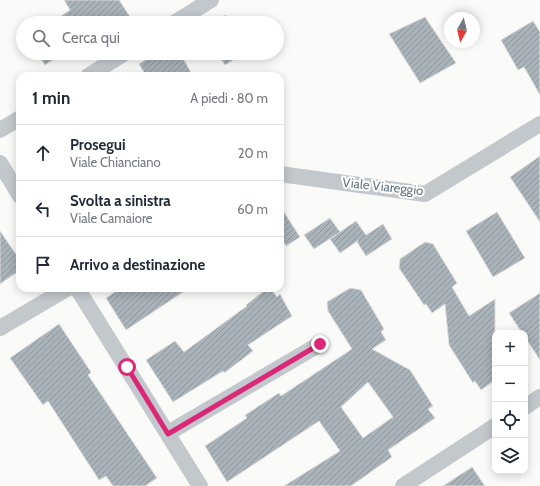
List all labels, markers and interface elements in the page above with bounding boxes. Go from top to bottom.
north arrow [444,12,480,48]
search box [16,16,284,60]
icon: search [30,27,52,49]
text: Cerca qui [62,29,120,47]
text: 1 min [32,88,70,108]
text: A piedi · 80 m [190,90,268,106]
text: Prosegui [70,136,126,154]
icon: ahead [32,142,54,164]
text: 20 m [238,145,268,161]
text: Viale Chianciano [70,154,161,170]
street label: Viale Viareggio [342,174,424,198]
text: Svolta a sinistra [70,192,171,210]
icon: left [32,198,54,220]
text: 60 m [237,201,268,217]
text: Viale Camaiore [70,210,152,226]
icon: arrive [32,254,54,276]
text: Arrivo a destinazione [70,256,205,274]
map controls [492,330,528,474]
button: + [492,330,528,366]
route end [311,335,329,353]
route start [118,358,136,376]
button: − [492,366,528,402]
button: locate [492,402,528,438]
button: layers [492,438,528,474]

